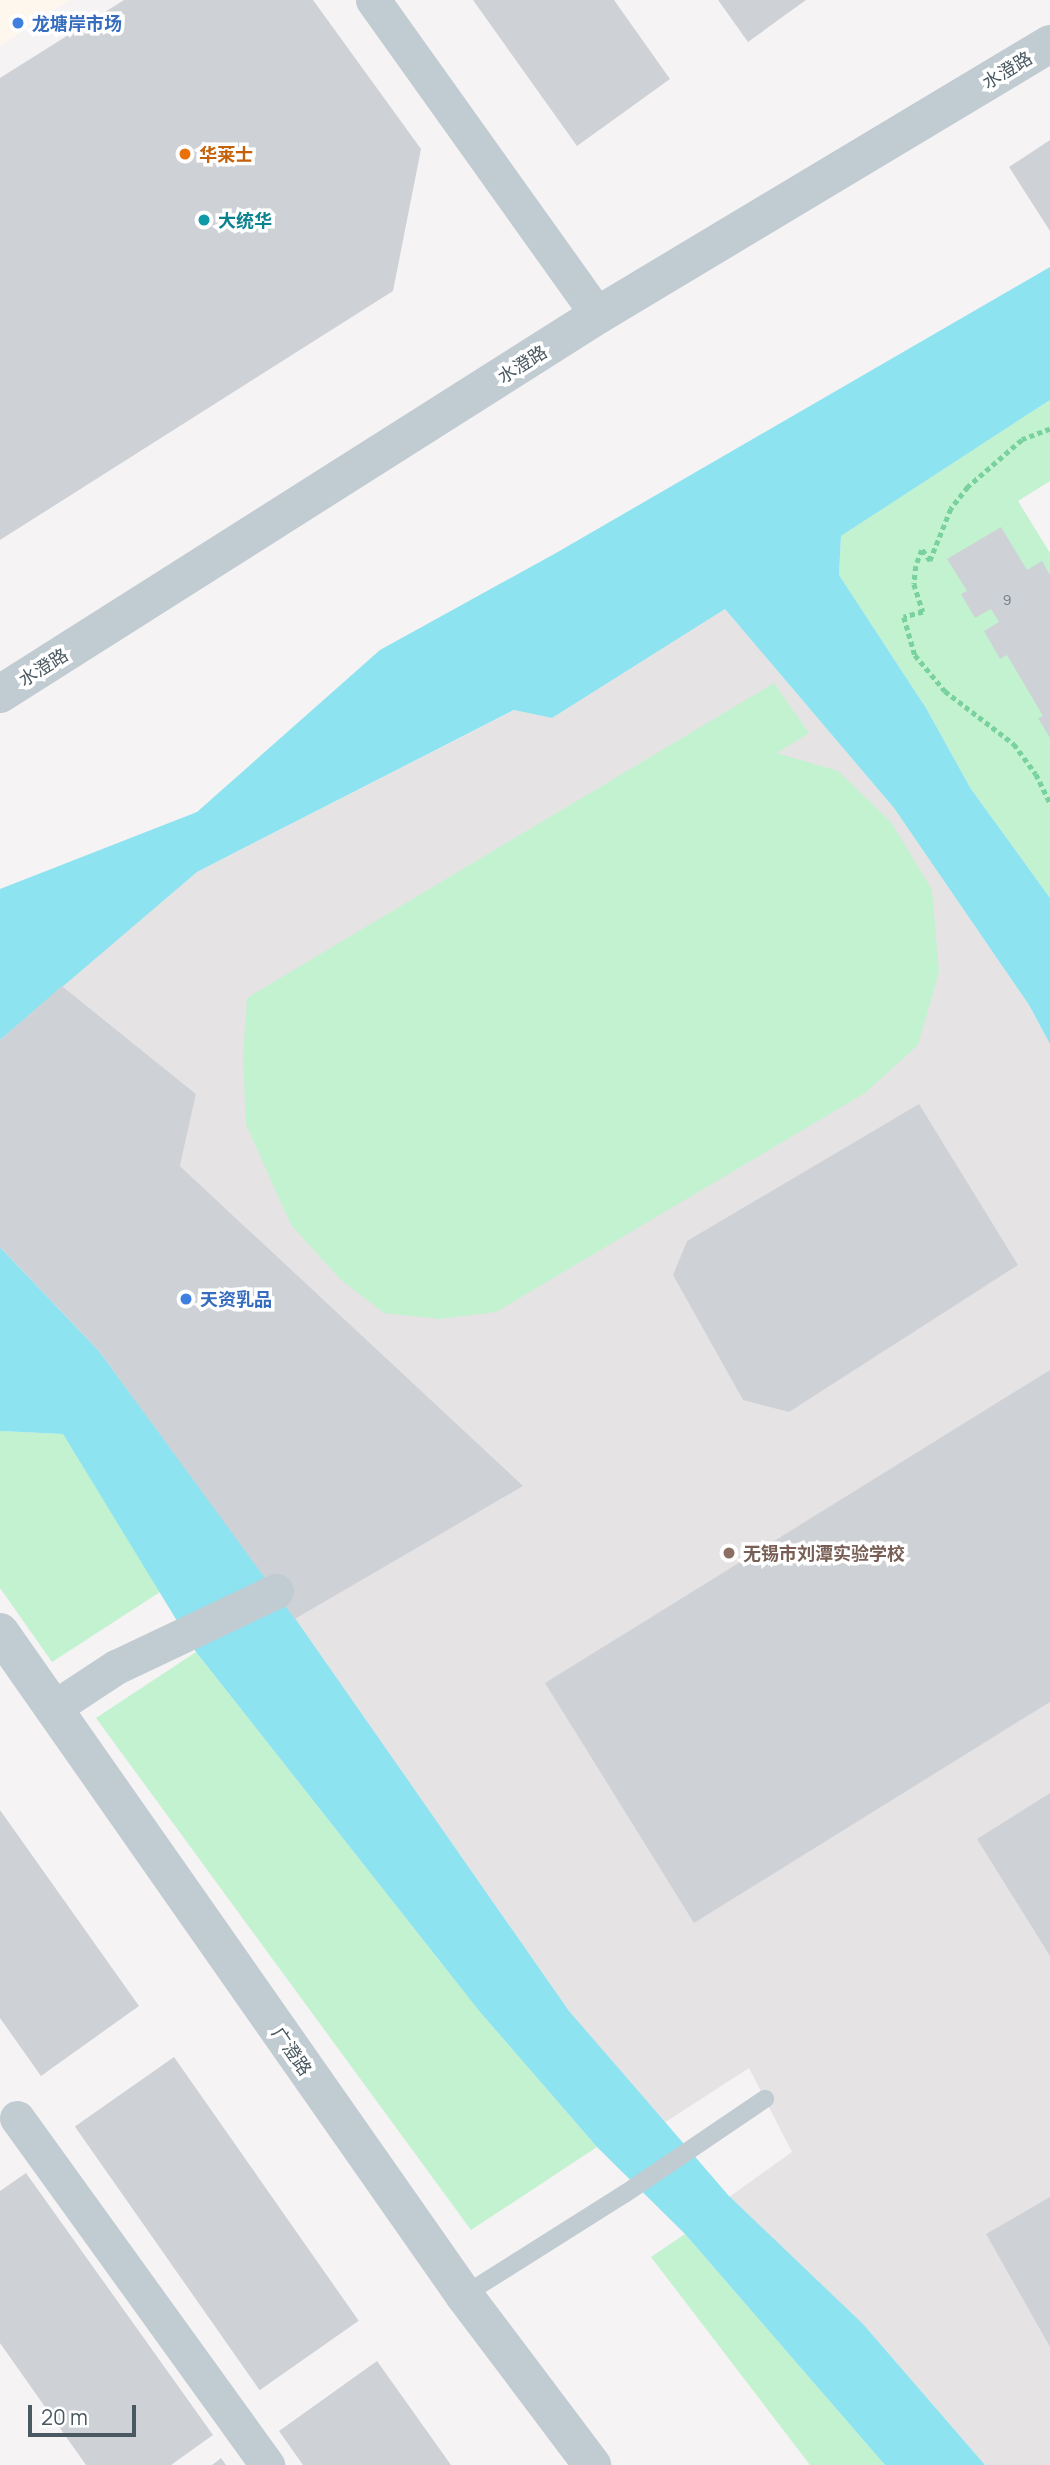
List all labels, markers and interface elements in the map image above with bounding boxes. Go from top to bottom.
place label: 龙塘岸市场 [32,12,122,34]
marker: 龙塘岸市场 [10,15,26,31]
street label: 水澄路 [978,47,1036,93]
place label: 华莱士 [199,143,253,165]
marker: 华莱士 [177,146,193,162]
place label: 大统华 [218,209,272,231]
marker: 大统华 [196,212,212,228]
street label: 水澄路 [493,341,551,387]
house number: 9 [1003,592,1011,608]
street label: 水澄路 [14,644,72,690]
place label: 天资乳品 [200,1288,272,1310]
marker: 天资乳品 [178,1291,194,1307]
place label: 无锡市刘潭实验学校 [743,1542,905,1564]
marker: 无锡市刘潭实验学校 [721,1545,737,1561]
street label: 广澄路 [268,2023,316,2079]
scale bar [32,2392,140,2436]
text: 20 m [41,2403,88,2431]

